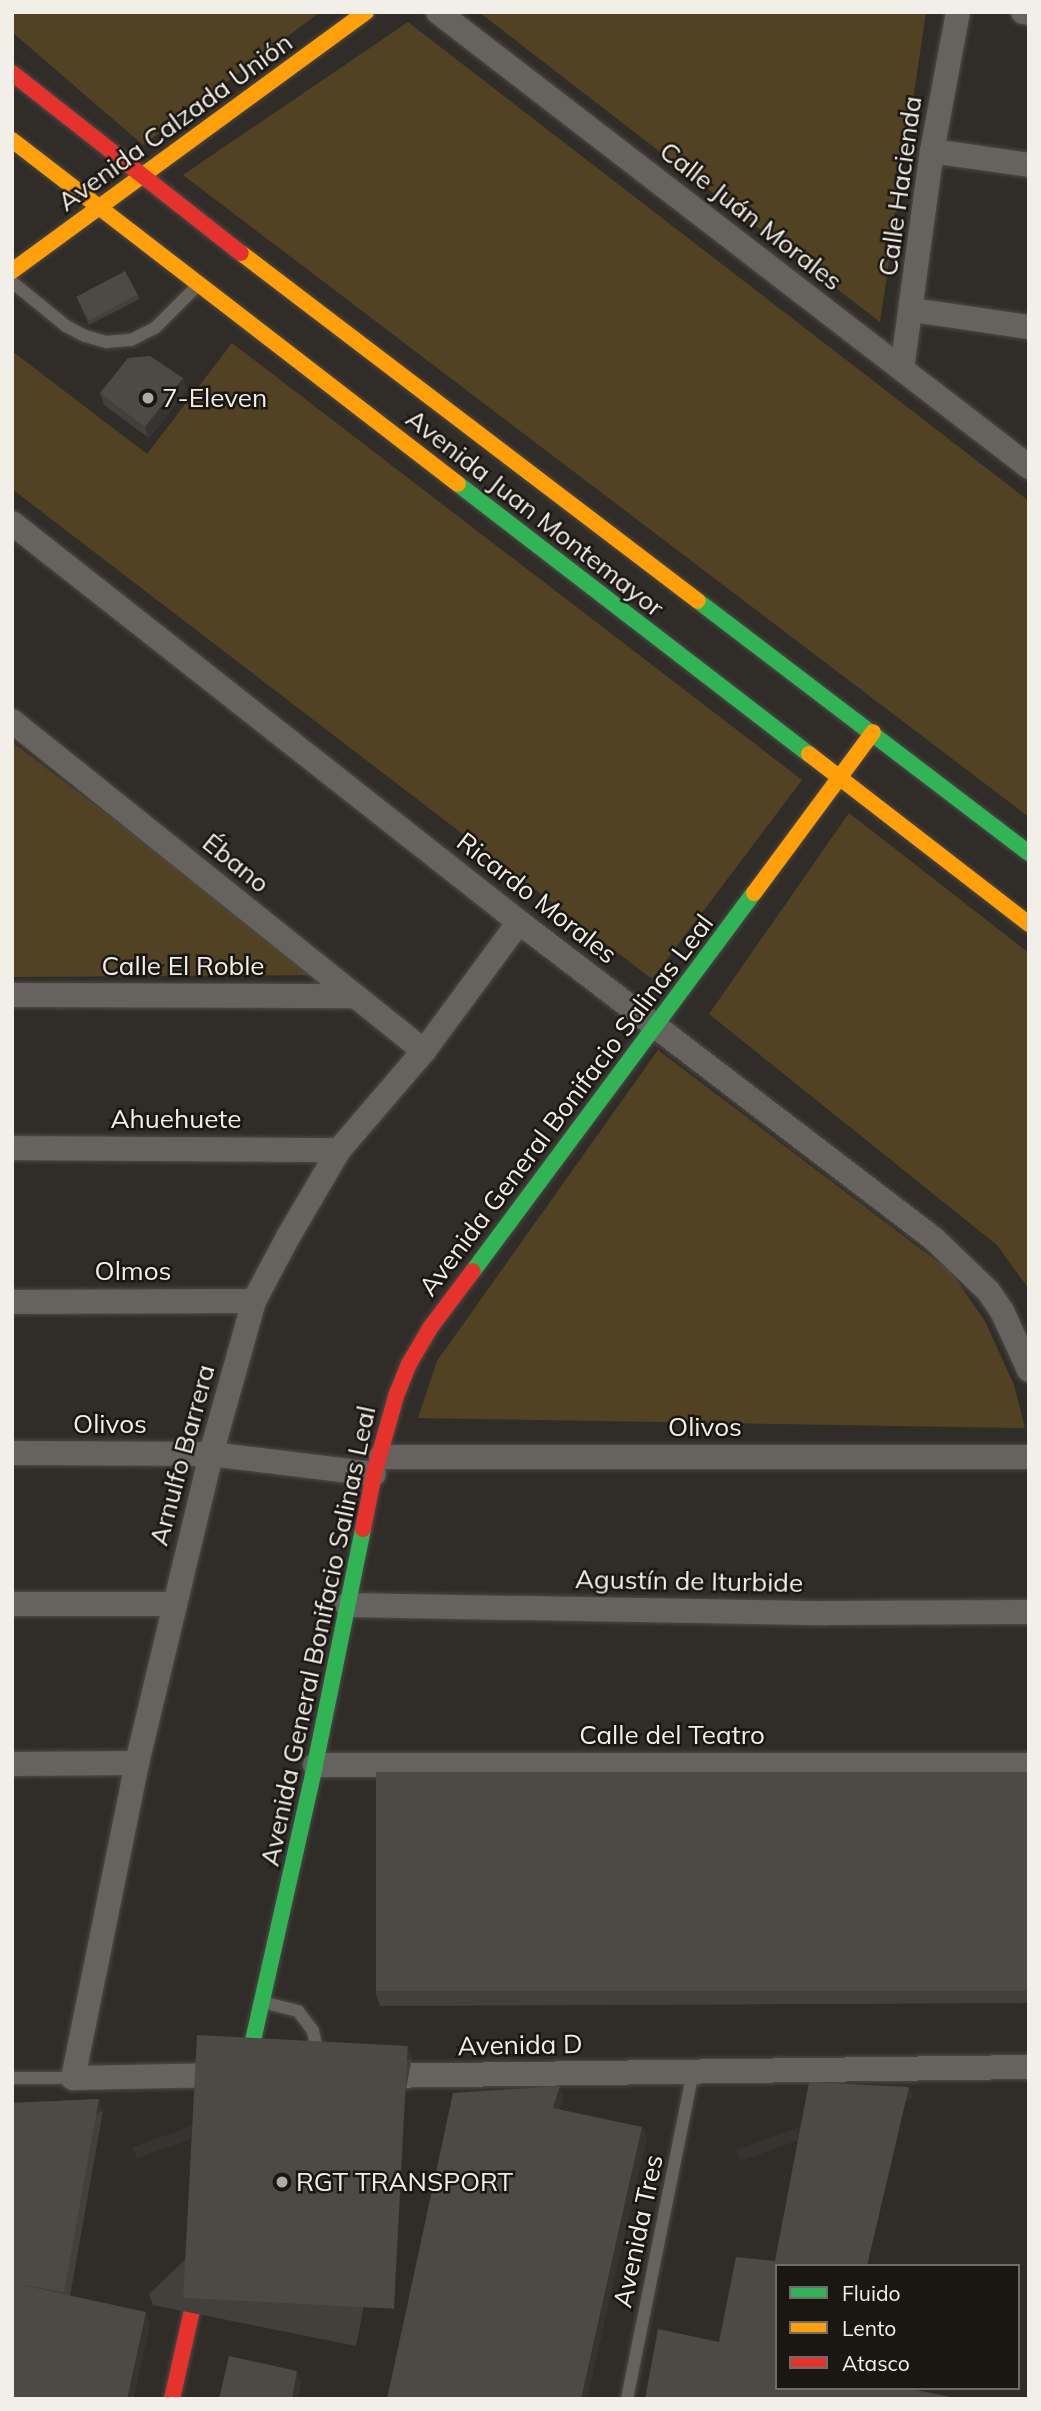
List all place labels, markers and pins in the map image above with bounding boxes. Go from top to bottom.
place label: 7-Eleven [162,382,267,414]
marker: 7-Eleven [140,390,156,406]
place label: RGT TRANSPORT [296,2166,513,2198]
marker: RGT TRANSPORT [274,2174,290,2190]

